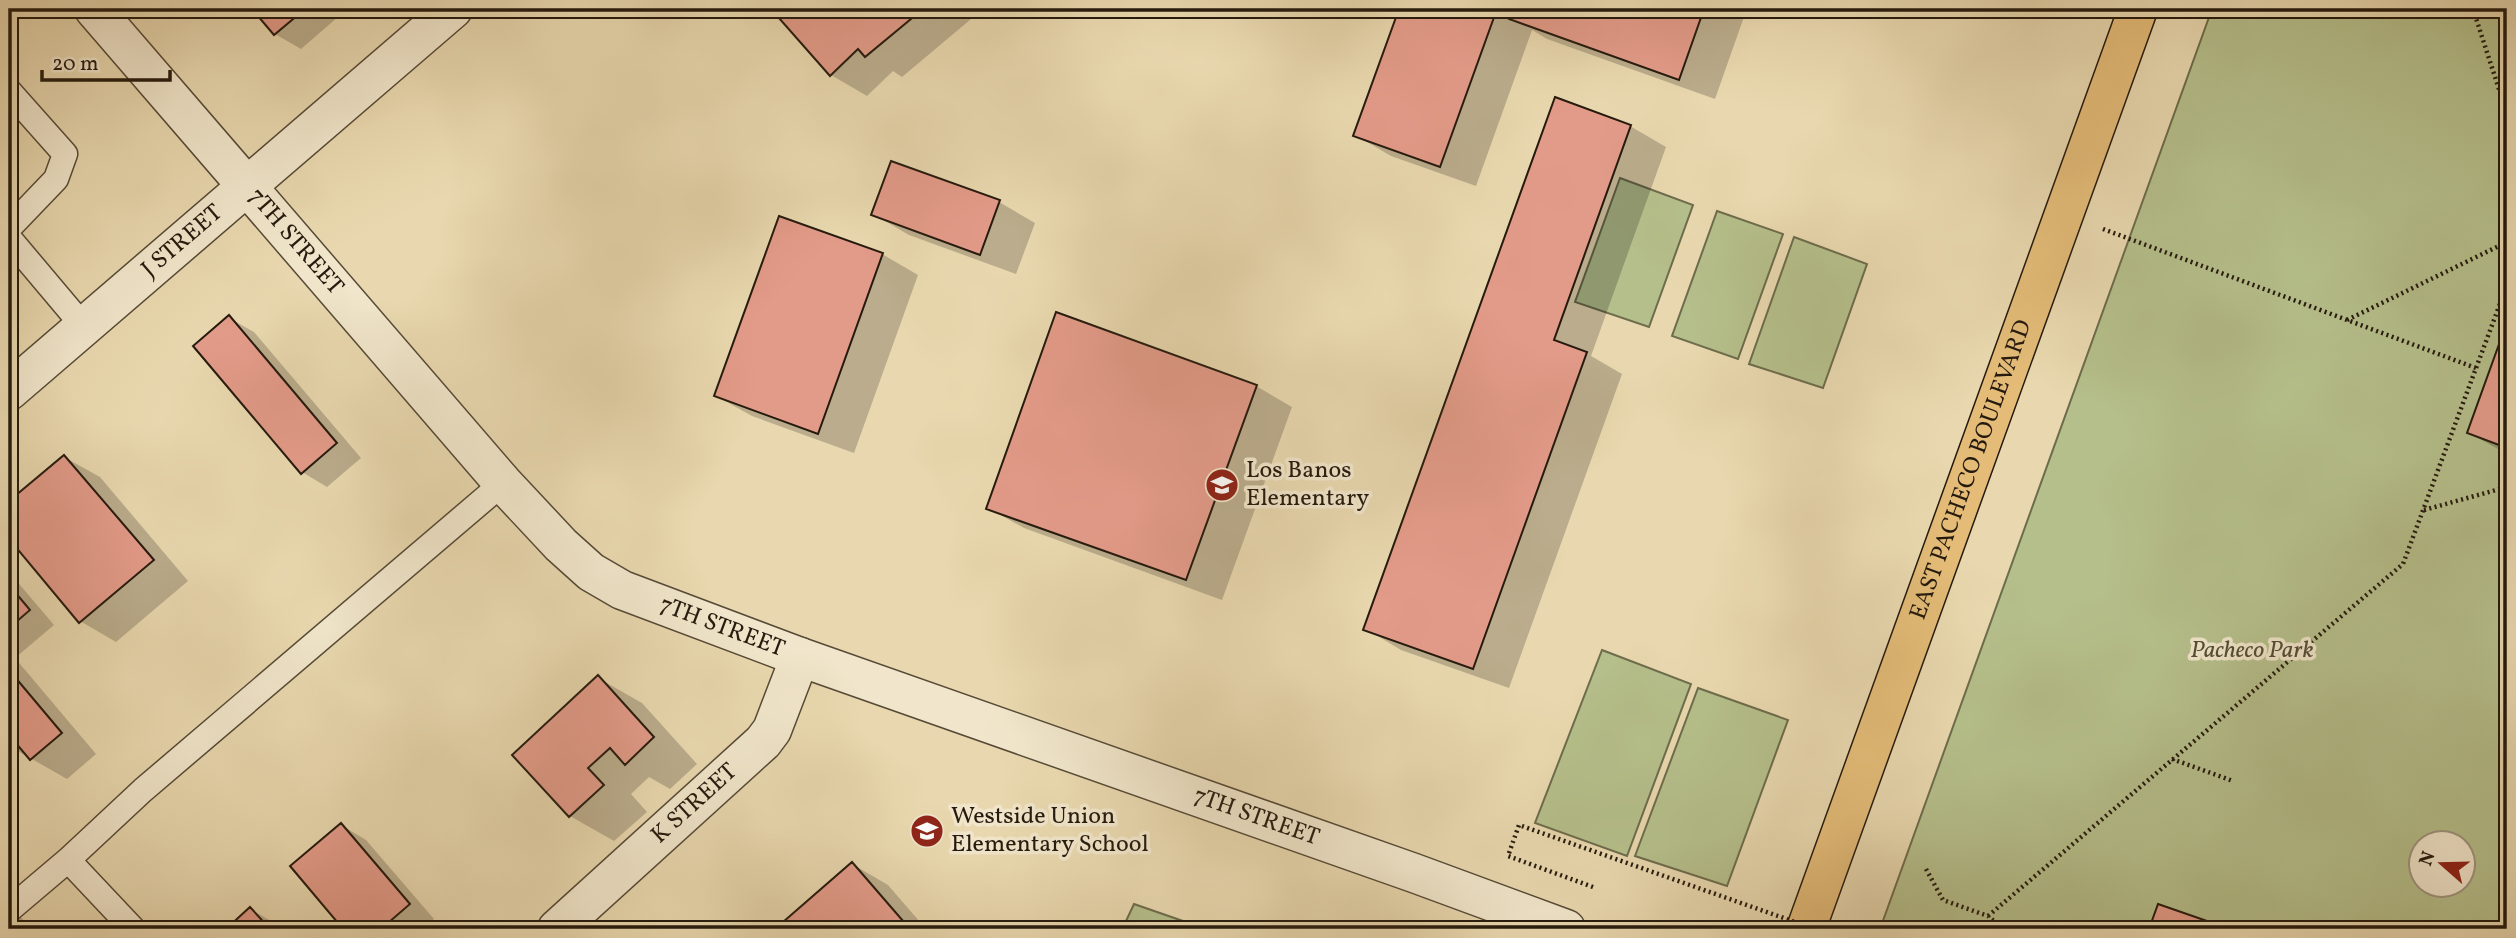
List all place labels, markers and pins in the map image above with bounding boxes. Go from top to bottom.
place label: Los Banos Elementary [1246,454,1369,516]
school or university icon: Los Banos Elementary [1203,466,1241,504]
place label: Westside Union Elementary School [951,800,1149,862]
school or university icon: Westside Union Elementary School [908,812,946,850]

